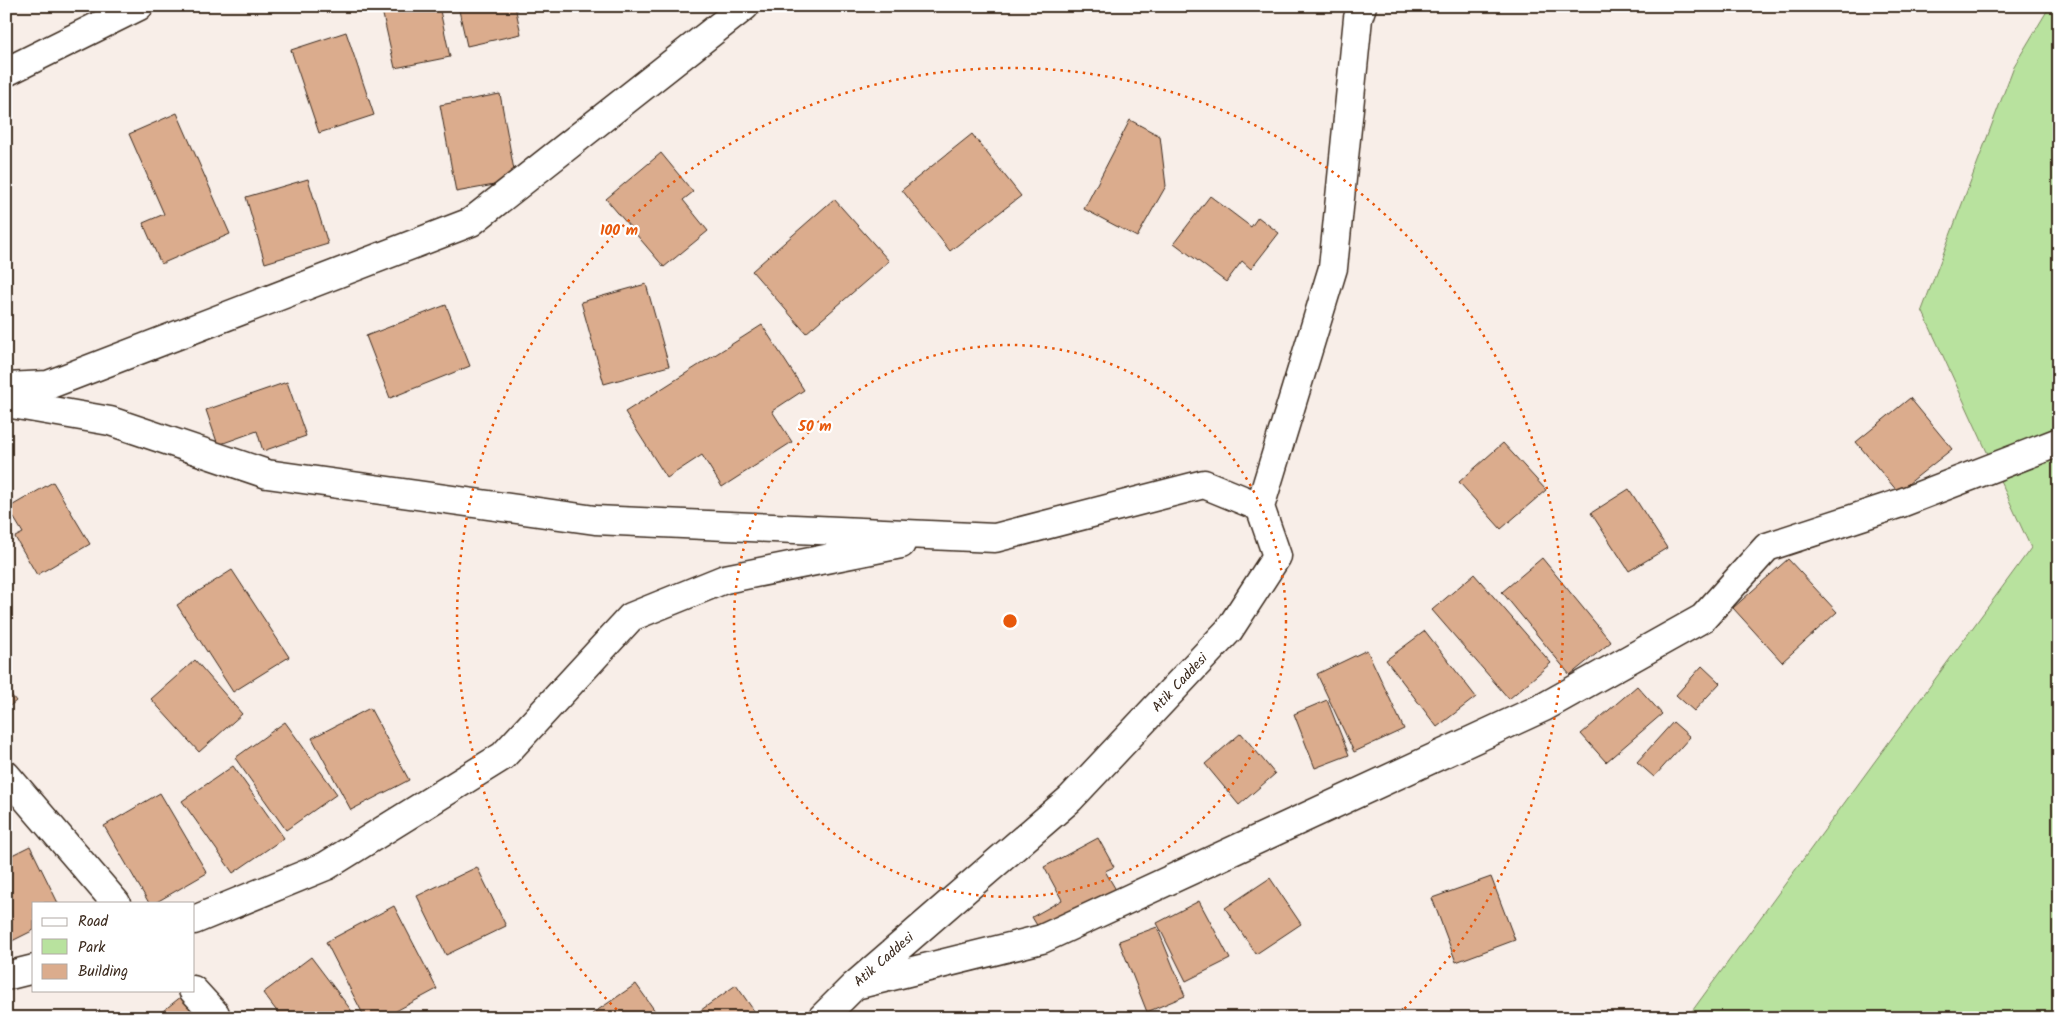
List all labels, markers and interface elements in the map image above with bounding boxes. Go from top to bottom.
text: 100 m [600,219,638,243]
text: 50 m [797,415,832,439]
centre of rings [1001,612,1019,630]
street label: Atik Caddesi [1147,648,1214,718]
legend [32,902,195,992]
text: Road [78,910,109,934]
street label: Atik Caddesi [849,927,920,993]
text: Park [78,936,106,960]
text: Building [78,960,128,984]

